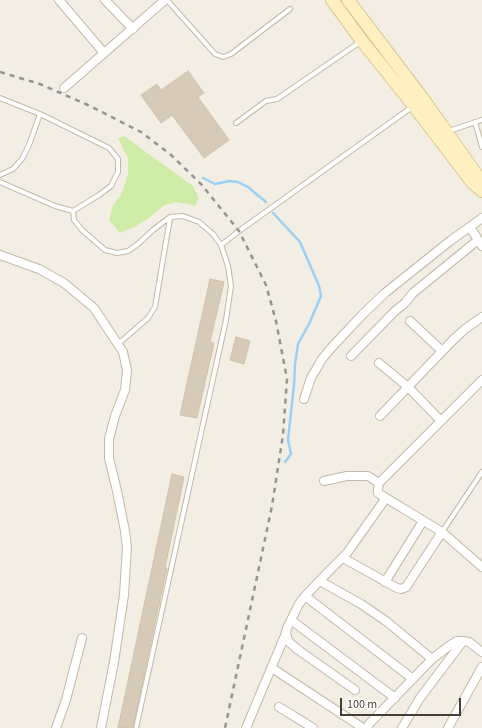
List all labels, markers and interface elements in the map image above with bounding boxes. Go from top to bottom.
scale bar [342,690,463,716]
text: 100 m [347,696,377,713]

